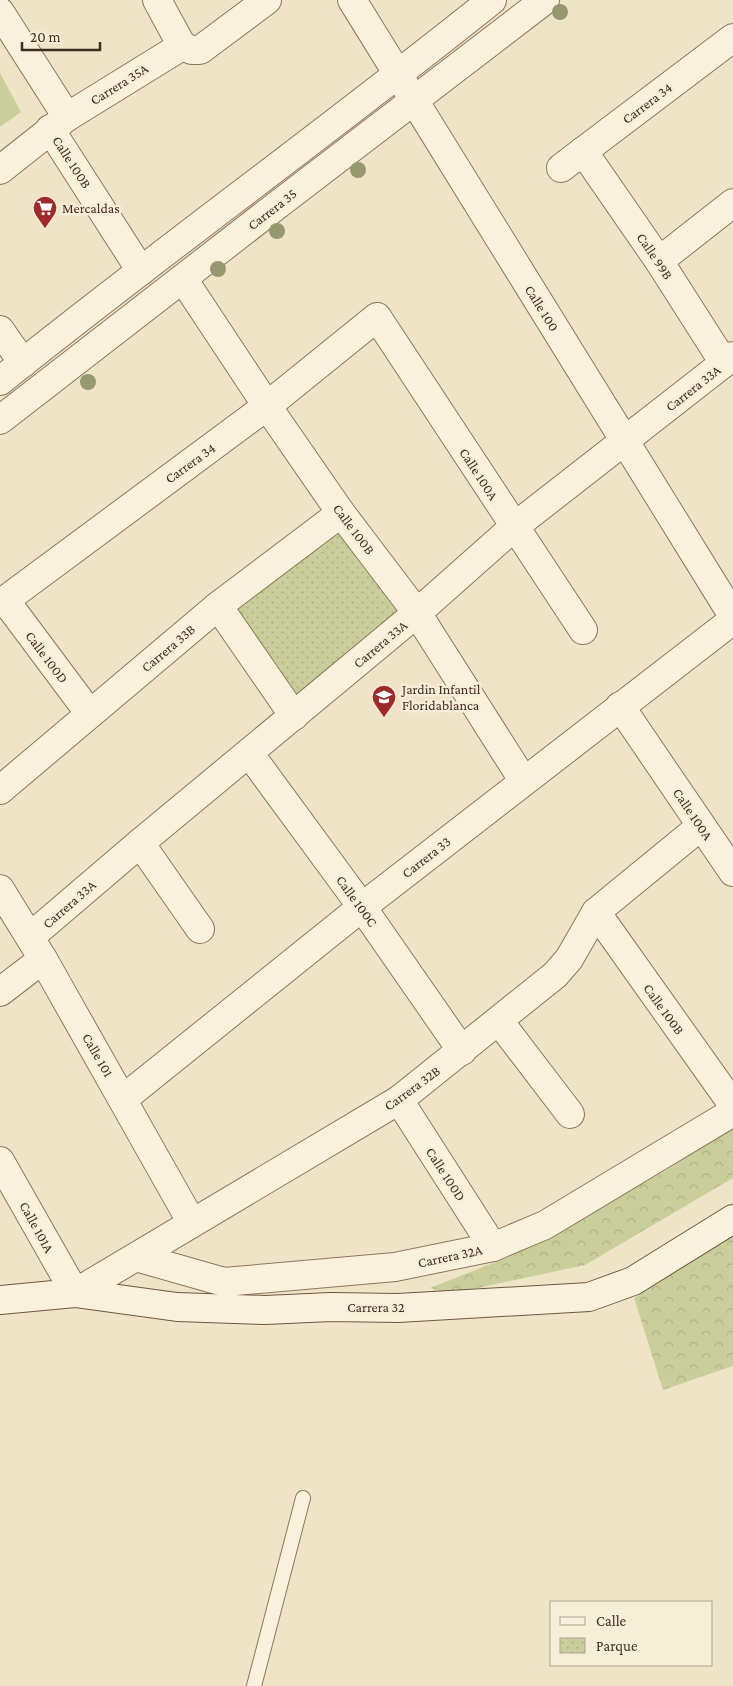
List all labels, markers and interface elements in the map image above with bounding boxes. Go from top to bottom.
scale bar [22,20,100,52]
text: 20 m [30,29,61,45]
street label: Carrera 35A [87,60,151,108]
street label: Carrera 34 [619,79,675,127]
street label: Calle 100B [49,133,95,191]
street label: Carrera 35 [244,185,300,233]
supermarket icon: Mercaldas [32,195,58,229]
place label: Mercaldas [62,200,120,216]
street label: Calle 99B [634,230,677,283]
street label: Calle 100 [522,282,562,334]
street label: Carrera 33A [662,362,724,414]
street label: Carrera 34 [162,439,218,487]
street label: Calle 100A [456,445,502,503]
street label: Calle 100B [330,501,378,558]
street label: Carrera 33A [350,617,410,671]
street label: Carrera 33B [138,621,198,675]
street label: Calle 100D [22,628,72,686]
place label: Jardin Infantil Floridablanca [400,681,481,713]
school or university icon: Jardin Infantil Floridablanca [371,684,397,718]
street label: Calle 100A [670,785,716,843]
street label: Carrera 33 [398,833,454,881]
street label: Calle 100C [333,872,381,930]
street label: Carrera 33A [39,877,99,931]
street label: Calle 100B [640,980,688,1038]
street label: Calle 101 [79,1030,117,1080]
street label: Carrera 32B [381,1062,443,1114]
street label: Calle 100D [423,1144,469,1204]
street label: Calle 101A [16,1199,58,1255]
street label: Carrera 32A [416,1241,484,1271]
street label: Carrera 32 [347,1299,405,1315]
legend [550,1601,713,1666]
text: Calle [596,1613,627,1629]
text: Parque [596,1638,638,1655]

